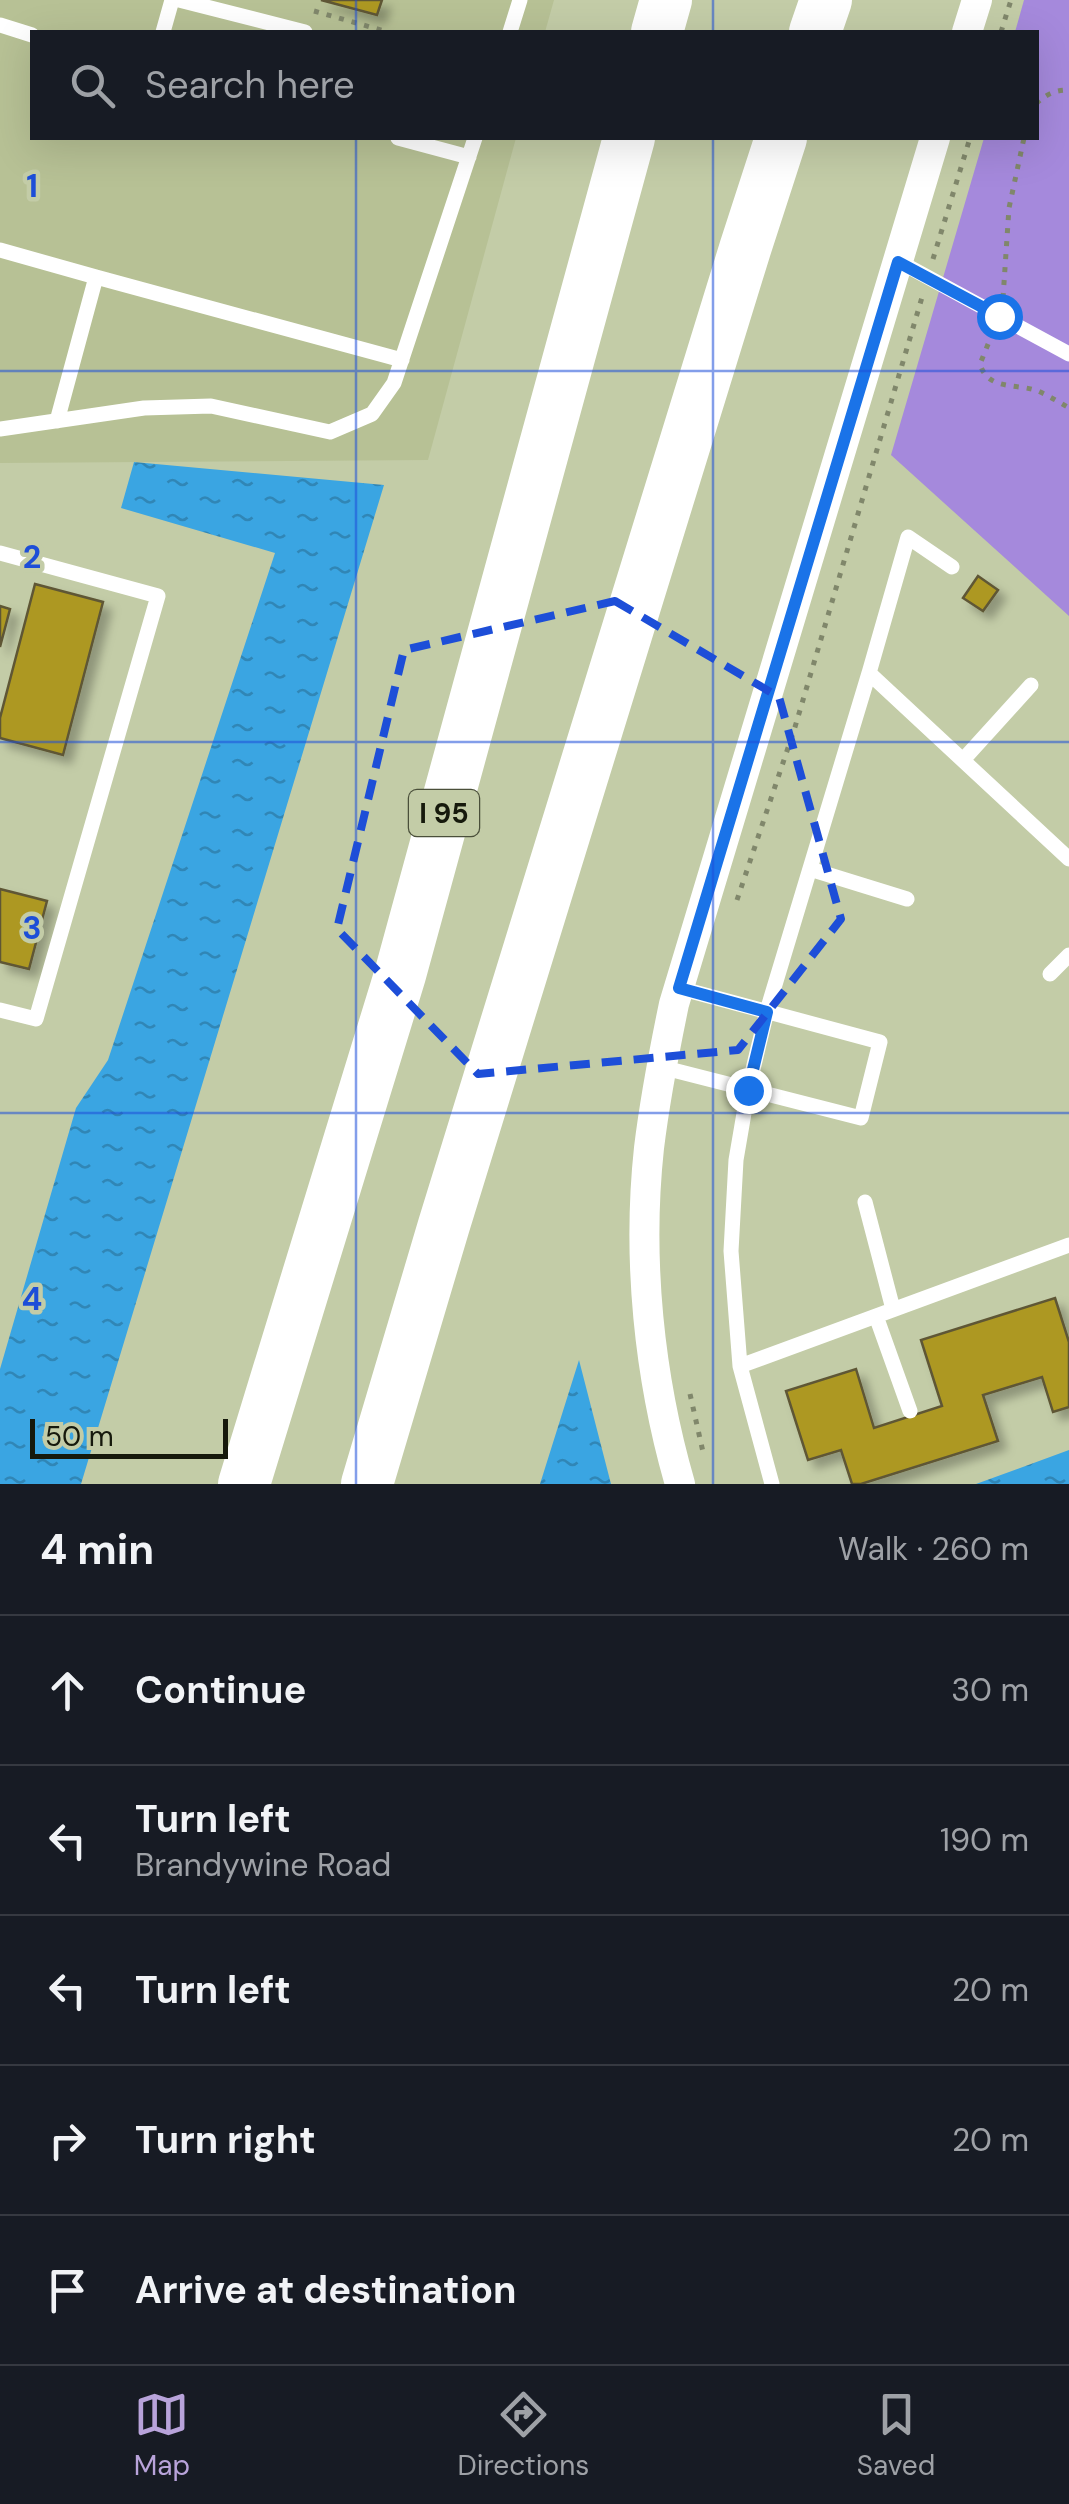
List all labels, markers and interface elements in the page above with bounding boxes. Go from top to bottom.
search box [30,30,1039,140]
icon: search [65,58,120,113]
text: Search here [145,60,355,110]
text: 1 [26,165,38,207]
route start [977,294,1023,340]
text: 2 [23,536,41,578]
road number: I 95 [409,790,479,836]
text: 3 [22,907,42,949]
route end [726,1068,772,1114]
text: 4 [22,1278,42,1320]
scale bar [30,1414,228,1458]
text: 50 m [45,1418,114,1455]
text: 4 min [40,1522,154,1577]
text: Walk · 260 m [838,1528,1029,1570]
icon: ahead [40,1663,95,1718]
text: Continue [135,1665,306,1715]
text: 30 m [951,1669,1029,1711]
text: Turn left [135,1794,291,1844]
icon: left [40,1813,95,1868]
text: 190 m [940,1819,1029,1861]
text: Brandywine Road [135,1844,391,1886]
icon: left [40,1963,95,2018]
text: Turn left [135,1965,291,2015]
text: 20 m [952,1969,1029,2011]
icon: right [40,2113,95,2168]
text: Turn right [135,2115,316,2165]
text: 20 m [952,2119,1029,2161]
icon: arrive [40,2263,95,2318]
text: Arrive at destination [135,2265,517,2315]
tab: Map [134,2387,190,2484]
tab: Directions [458,2387,589,2484]
tab: Saved [857,2387,935,2484]

